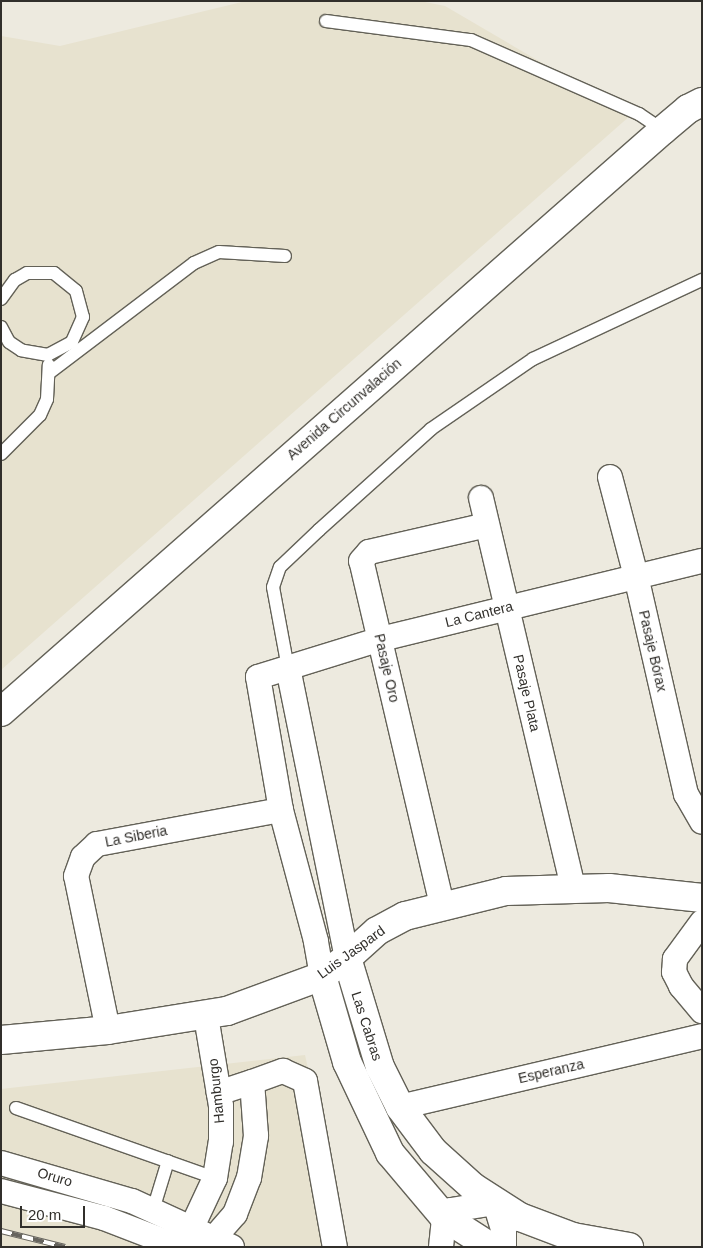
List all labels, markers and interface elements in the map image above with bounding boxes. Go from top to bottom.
street label: Avenida Circunvalación [283,355,405,463]
street label: La Cantera [443,597,515,631]
street label: Pasaje Bórax [635,609,671,693]
street label: Pasaje Oro [371,632,403,704]
street label: Pasaje Plata [510,653,544,733]
street label: La Siberia [103,822,169,850]
street label: Luis Jaspard [314,922,388,982]
street label: Las Cabras [348,989,386,1063]
street label: Esperanza [517,1055,585,1087]
street label: Hamburgo [204,1058,228,1124]
street label: Oruro [35,1164,75,1190]
scale bar [22,1196,88,1228]
text: 20 m [28,1206,61,1223]

